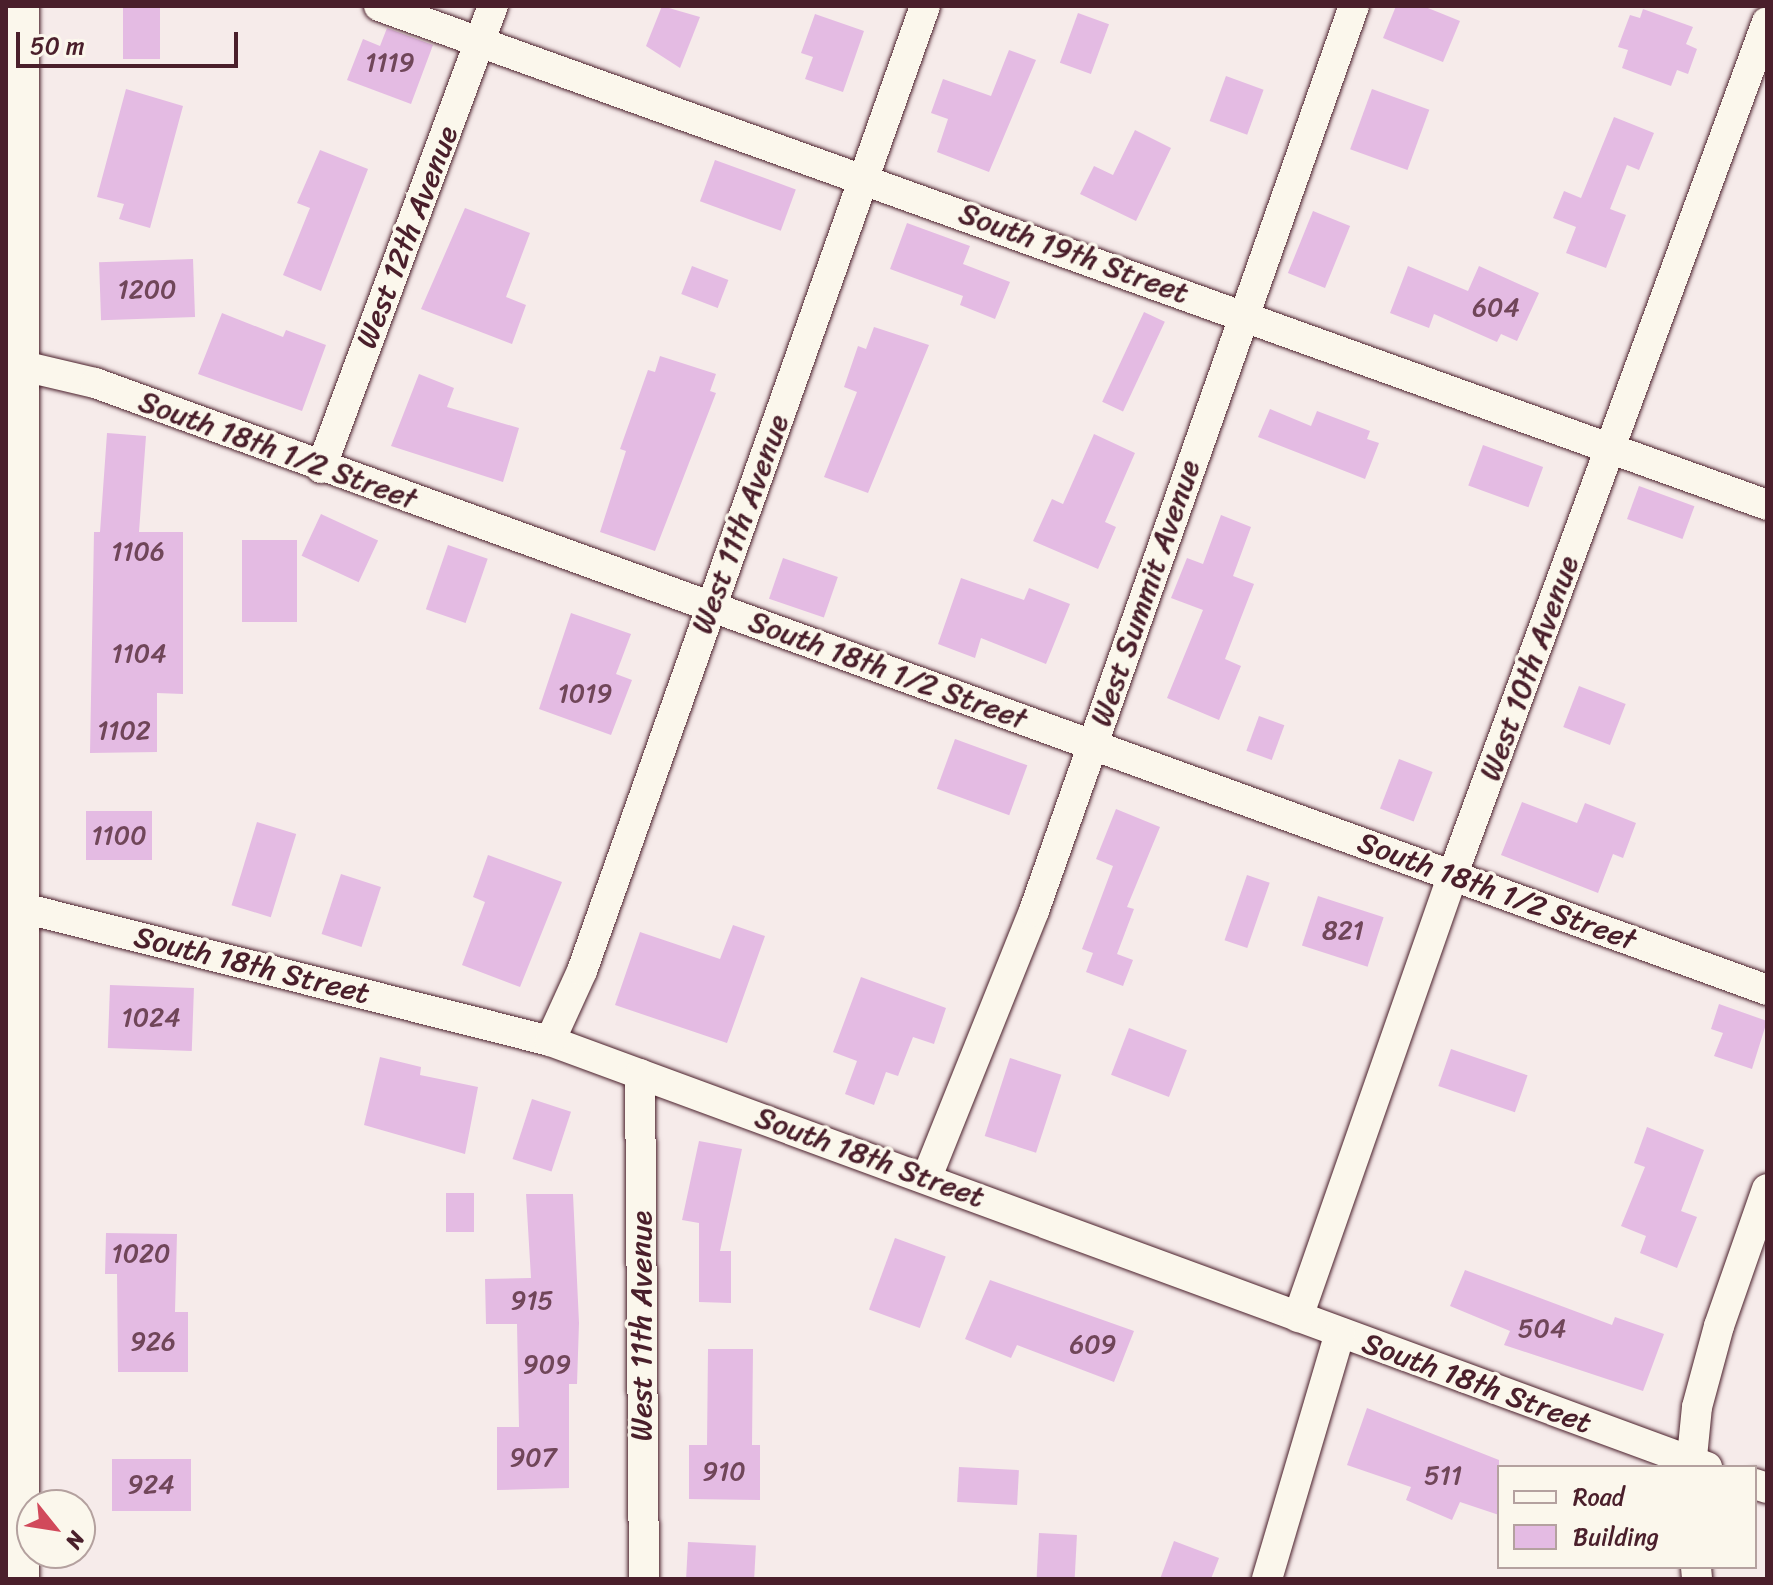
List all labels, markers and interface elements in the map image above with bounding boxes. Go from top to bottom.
scale bar [20,16,242,66]
text: 50 m [30,25,85,67]
house number: 1119 [365,47,415,79]
street label: West 12th Avenue [348,120,466,354]
street label: South 19th Street [954,195,1194,311]
house number: 1200 [117,274,177,306]
house number: 604 [1472,292,1520,324]
street label: South 18th 1/2 Street [134,383,422,517]
street label: West 11th Avenue [684,409,796,639]
street label: West Summit Avenue [1083,456,1207,730]
house number: 1106 [111,536,165,568]
street label: West 10th Avenue [1471,550,1587,786]
street label: South 18th 1/2 Street [744,603,1032,737]
house number: 1104 [112,638,166,670]
house number: 1019 [558,678,612,710]
house number: 1102 [97,715,151,747]
house number: 1100 [91,820,147,852]
street label: South 18th 1/2 Street [1353,824,1641,958]
house number: 821 [1322,915,1364,947]
street label: South 18th Street [130,918,374,1012]
house number: 1024 [122,1002,180,1034]
street label: South 18th Street [750,1099,990,1215]
street label: West 11th Avenue [623,1210,659,1442]
house number: 1020 [111,1238,171,1270]
house number: 915 [510,1285,554,1317]
house number: 504 [1518,1313,1566,1345]
street label: South 18th Street [1357,1325,1597,1441]
house number: 926 [130,1326,176,1358]
house number: 609 [1069,1329,1117,1361]
house number: 909 [523,1349,571,1381]
house number: 907 [509,1442,557,1474]
house number: 910 [702,1456,746,1488]
house number: 511 [1424,1460,1462,1492]
legend [1497,1465,1757,1569]
house number: 924 [127,1469,175,1501]
text: Road [1573,1476,1624,1518]
north arrow [16,1489,96,1569]
text: Building [1573,1516,1659,1558]
text: N [55,1524,96,1557]

